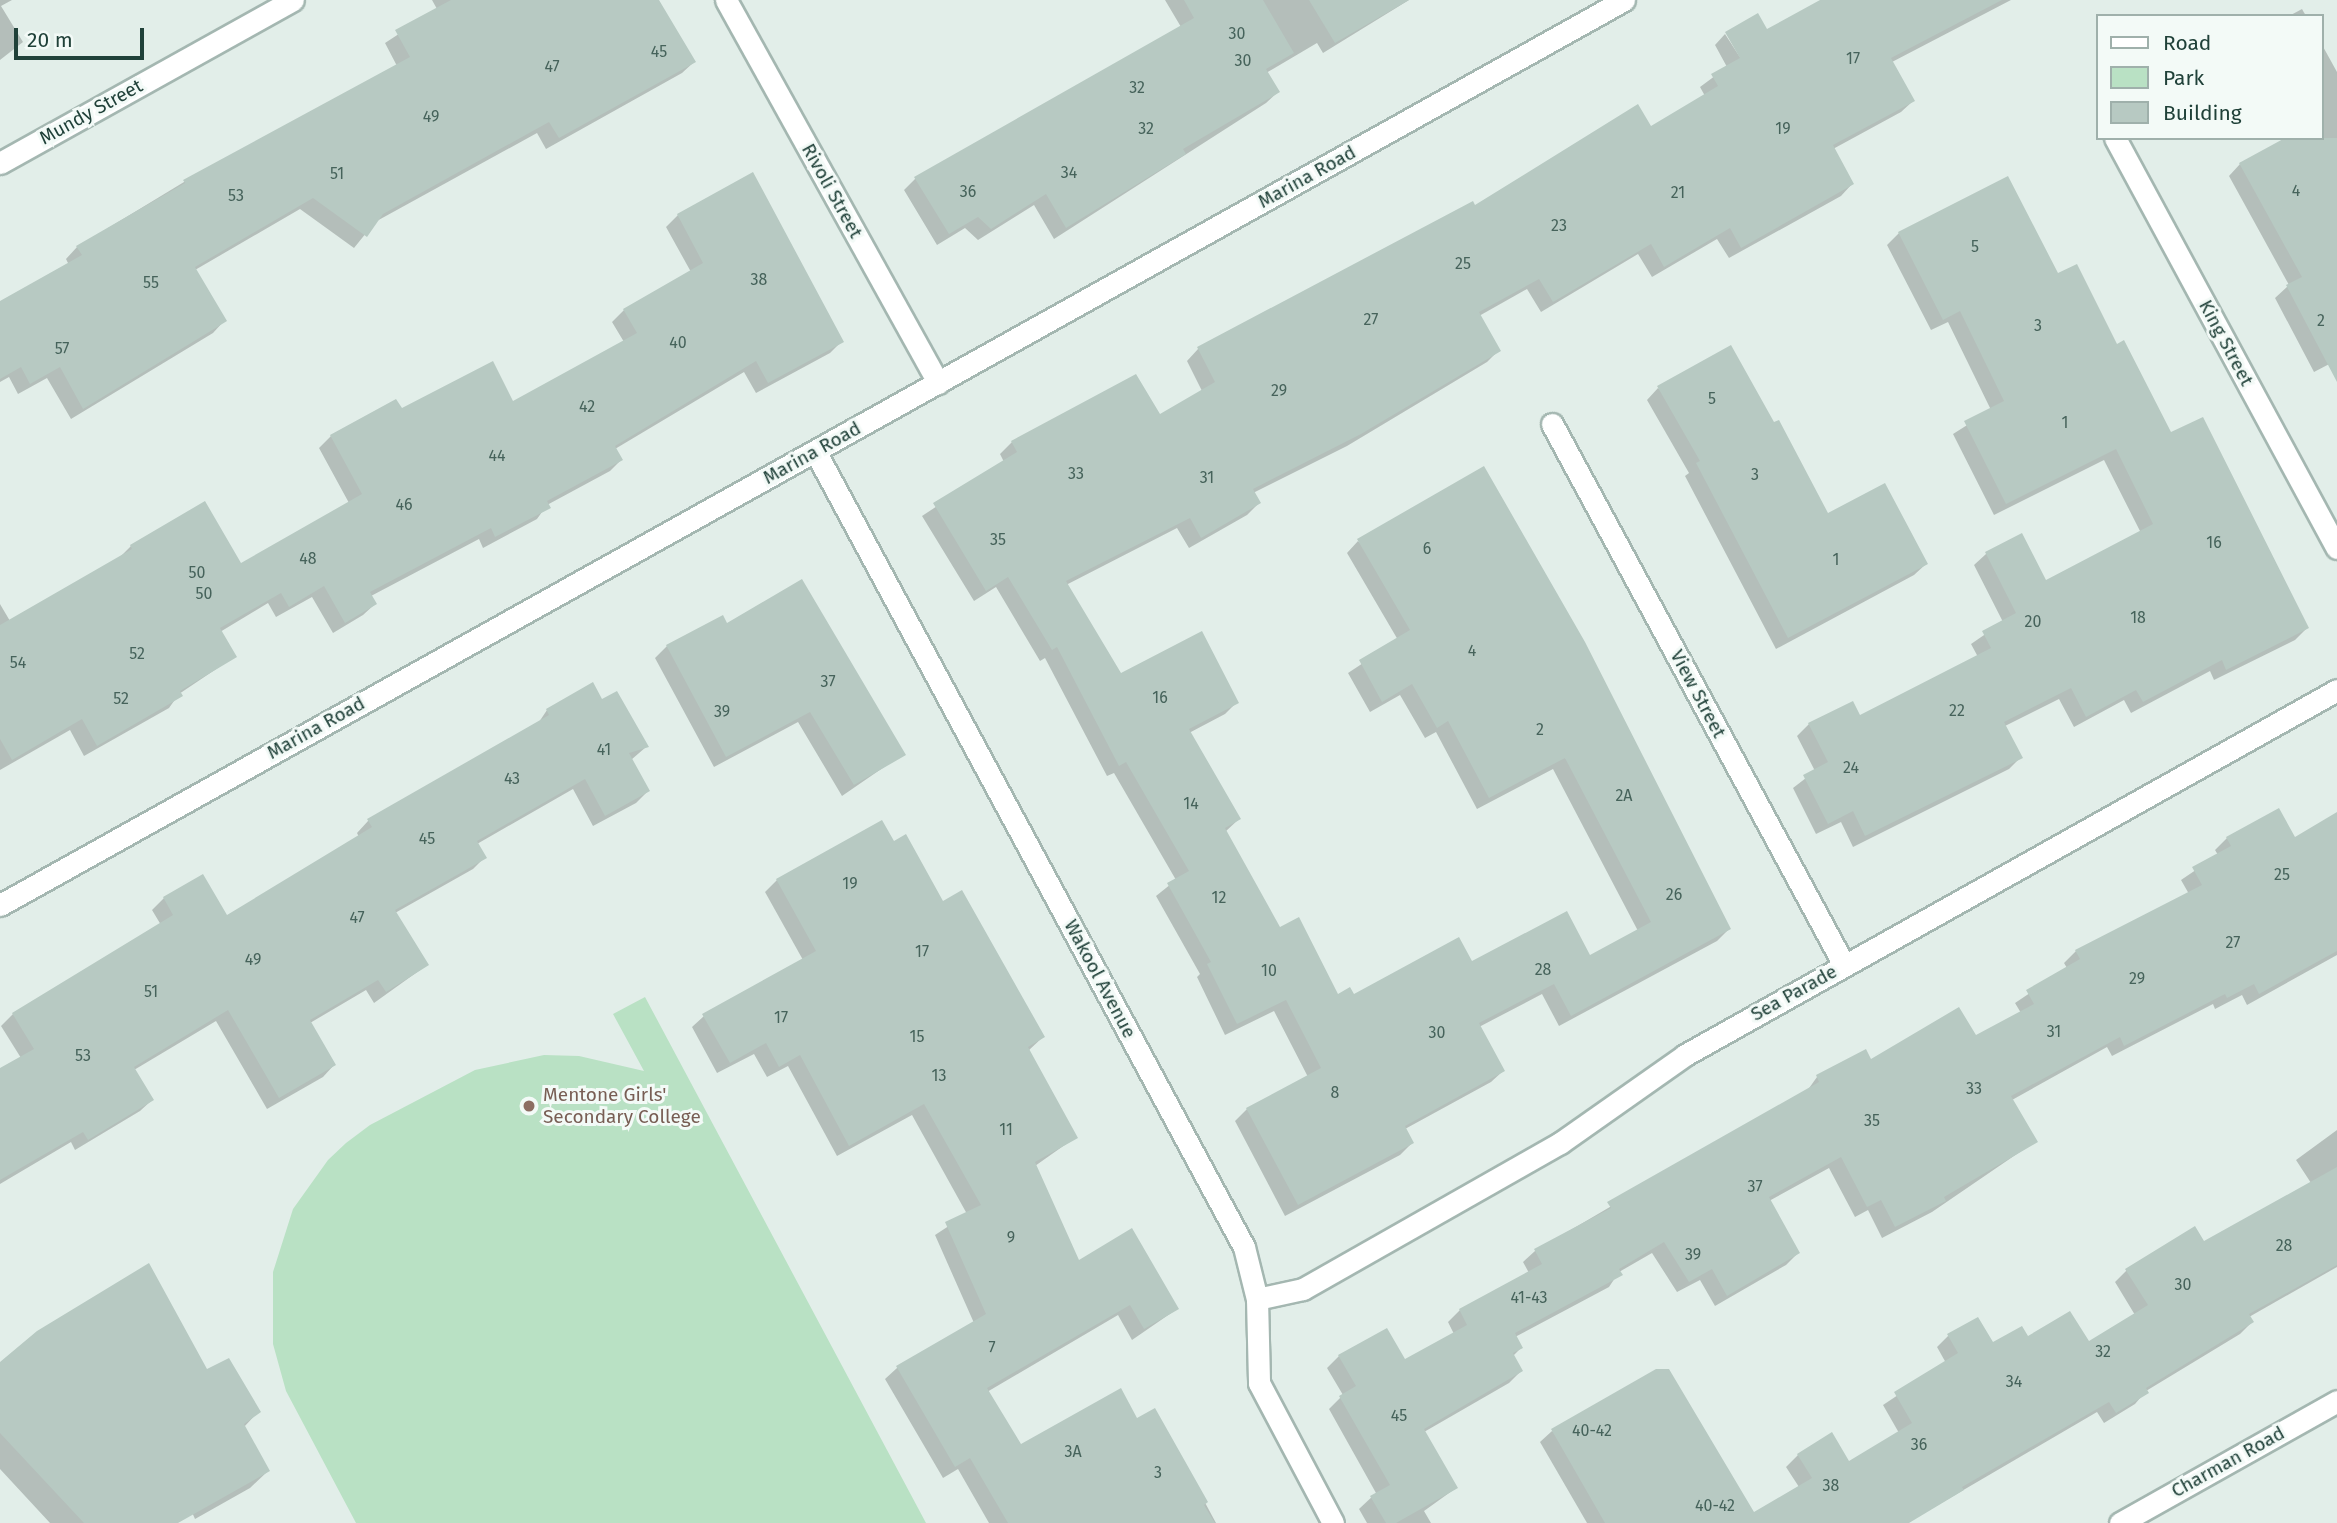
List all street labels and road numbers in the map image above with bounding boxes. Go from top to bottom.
street label: Mundy Street [36,74,146,150]
street label: Rivoli Street [797,140,867,242]
street label: Marina Road [1254,141,1360,213]
street label: King Street [2194,296,2258,390]
street label: Marina Road [759,417,865,489]
street label: View Street [1665,646,1731,742]
street label: Marina Road [263,692,369,764]
street label: Wakool Avenue [1059,916,1141,1042]
street label: Sea Parade [1747,960,1841,1026]
street label: Charman Road [2167,1422,2289,1502]

